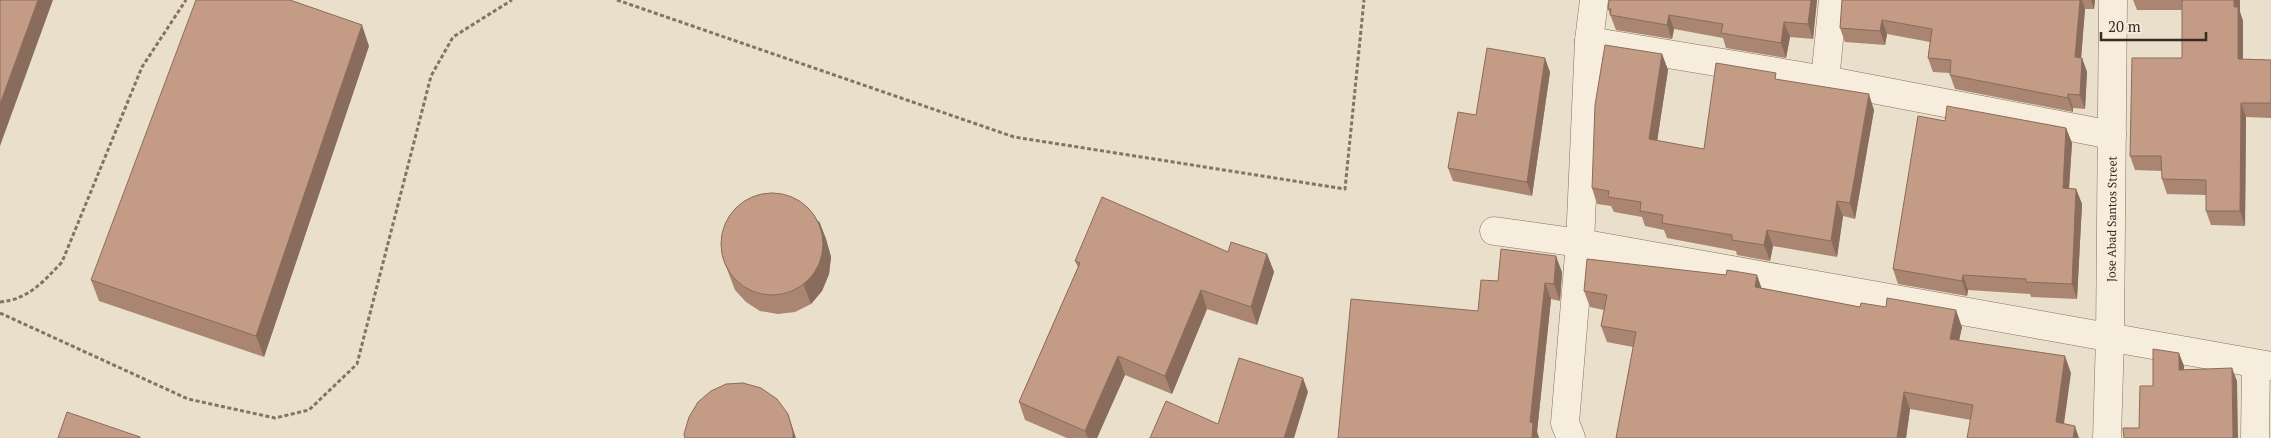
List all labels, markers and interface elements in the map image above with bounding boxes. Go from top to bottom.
scale bar [2101,10,2206,42]
text: 20 m [2108,16,2141,36]
street label: Jose Abad Santos Street [2103,155,2119,282]

